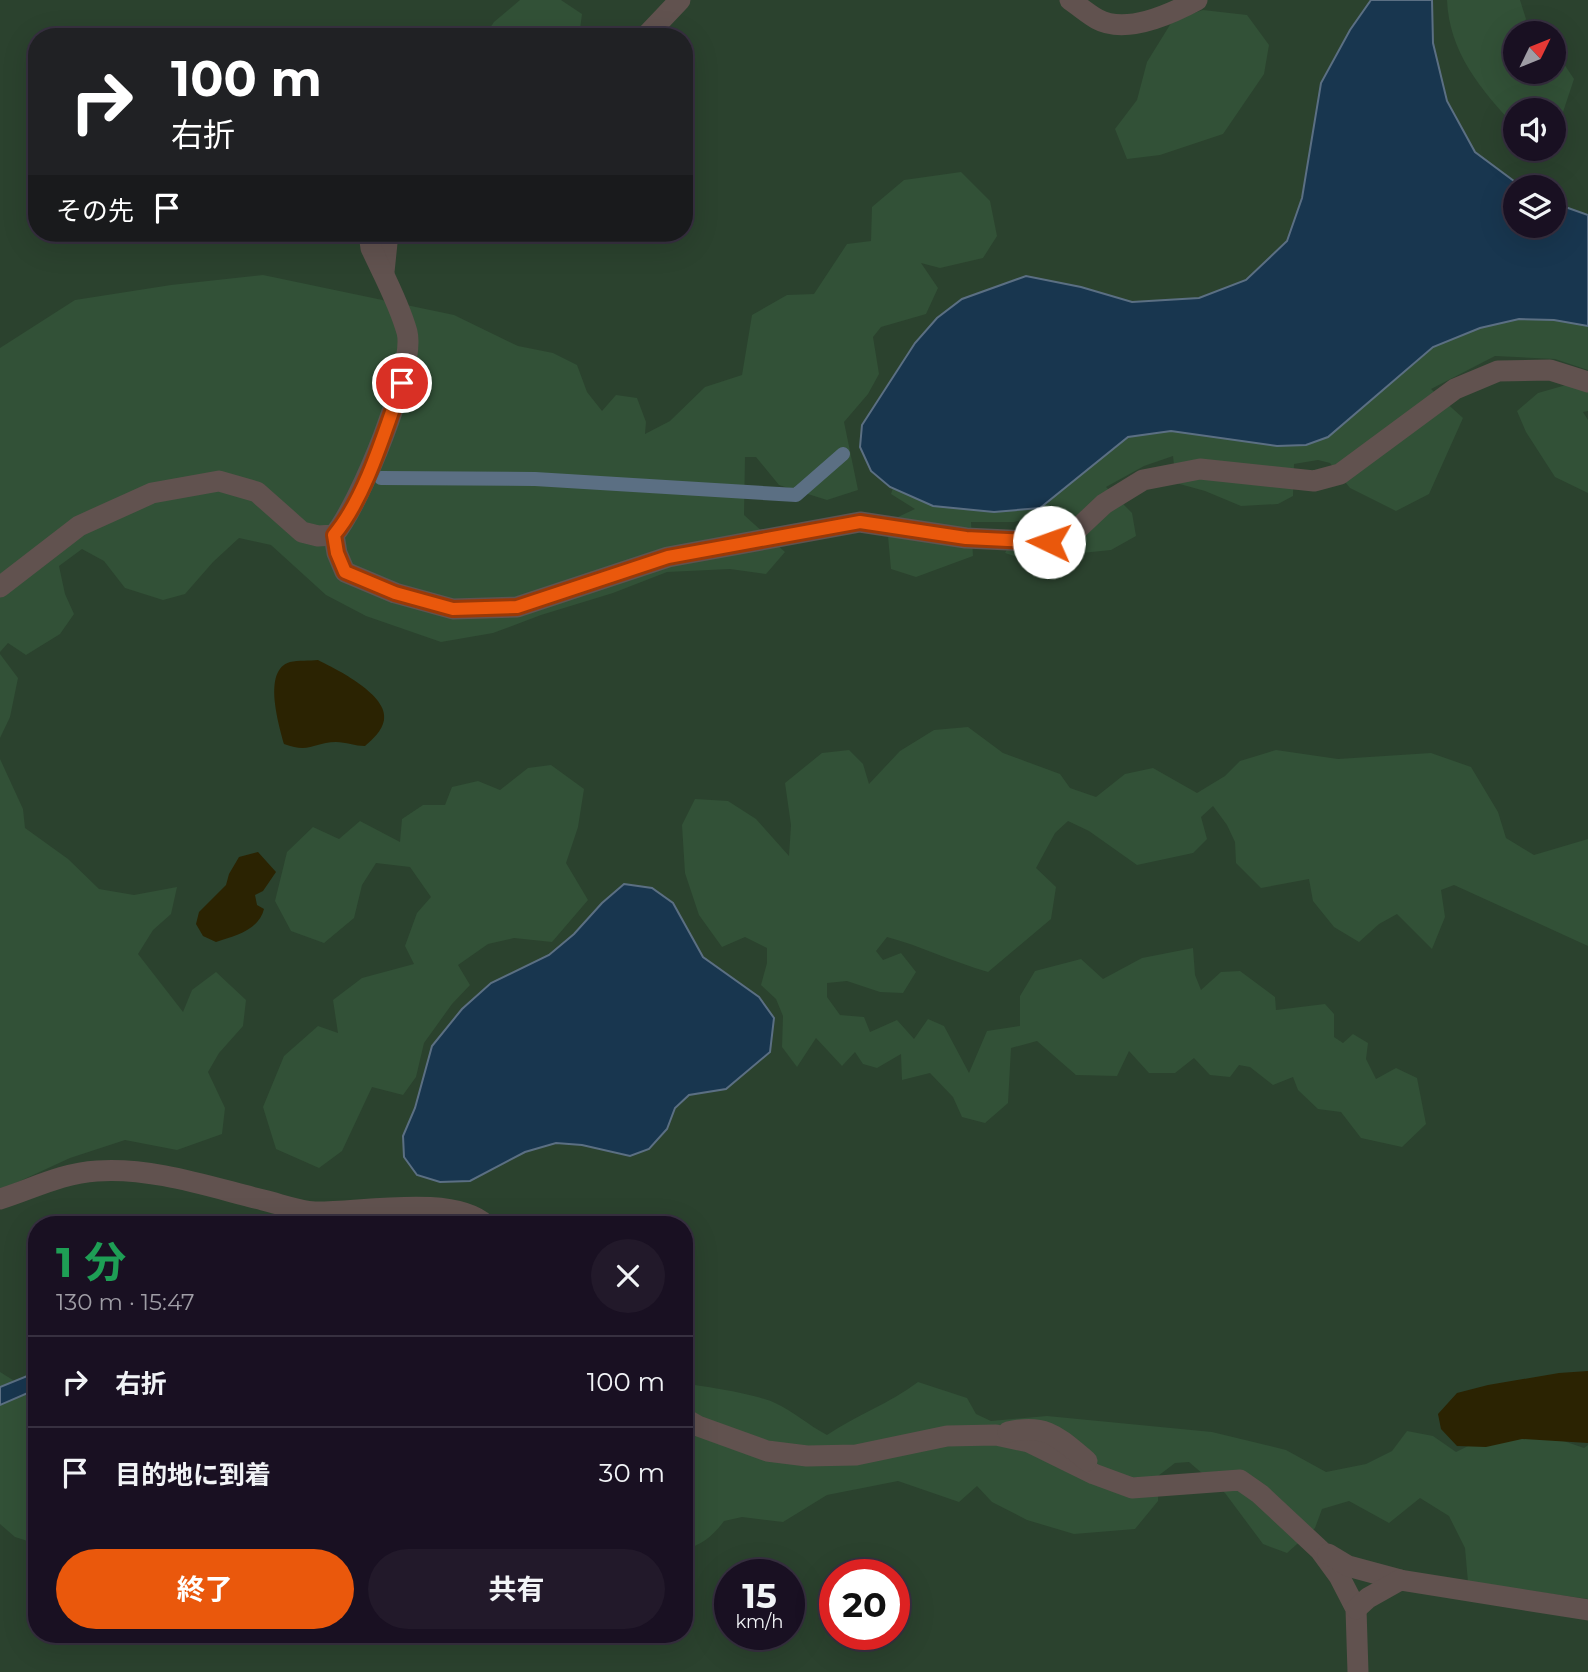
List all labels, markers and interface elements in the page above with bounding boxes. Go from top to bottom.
north arrow [1503,21,1566,84]
map controls [1503,21,1566,238]
text: 100 m [171,49,322,108]
icon: right [56,56,147,147]
button: sound [1503,98,1566,161]
text: 右折 [171,115,235,154]
button: layers [1503,175,1566,238]
icon: arrive [148,189,186,227]
text: その先 [56,195,134,227]
pin [372,353,432,413]
icon: arrive [383,364,421,402]
position arrow [1012,505,1086,579]
text: 1 分 [56,1236,126,1288]
button: close [591,1239,665,1313]
text: 130 m · 15:47 [56,1288,195,1316]
icon: right [56,1363,94,1401]
text: 100 m [587,1366,665,1398]
text: 右折 [115,1368,167,1400]
icon: arrive [56,1454,94,1492]
text: 30 m [599,1457,665,1489]
text: 目的地に到着 [115,1459,271,1491]
button: 終了 [56,1549,354,1629]
button: 共有 [368,1549,665,1629]
speed limit sign: 20 [819,1559,910,1650]
text: 15 [742,1574,777,1617]
text: km/h [735,1611,784,1633]

